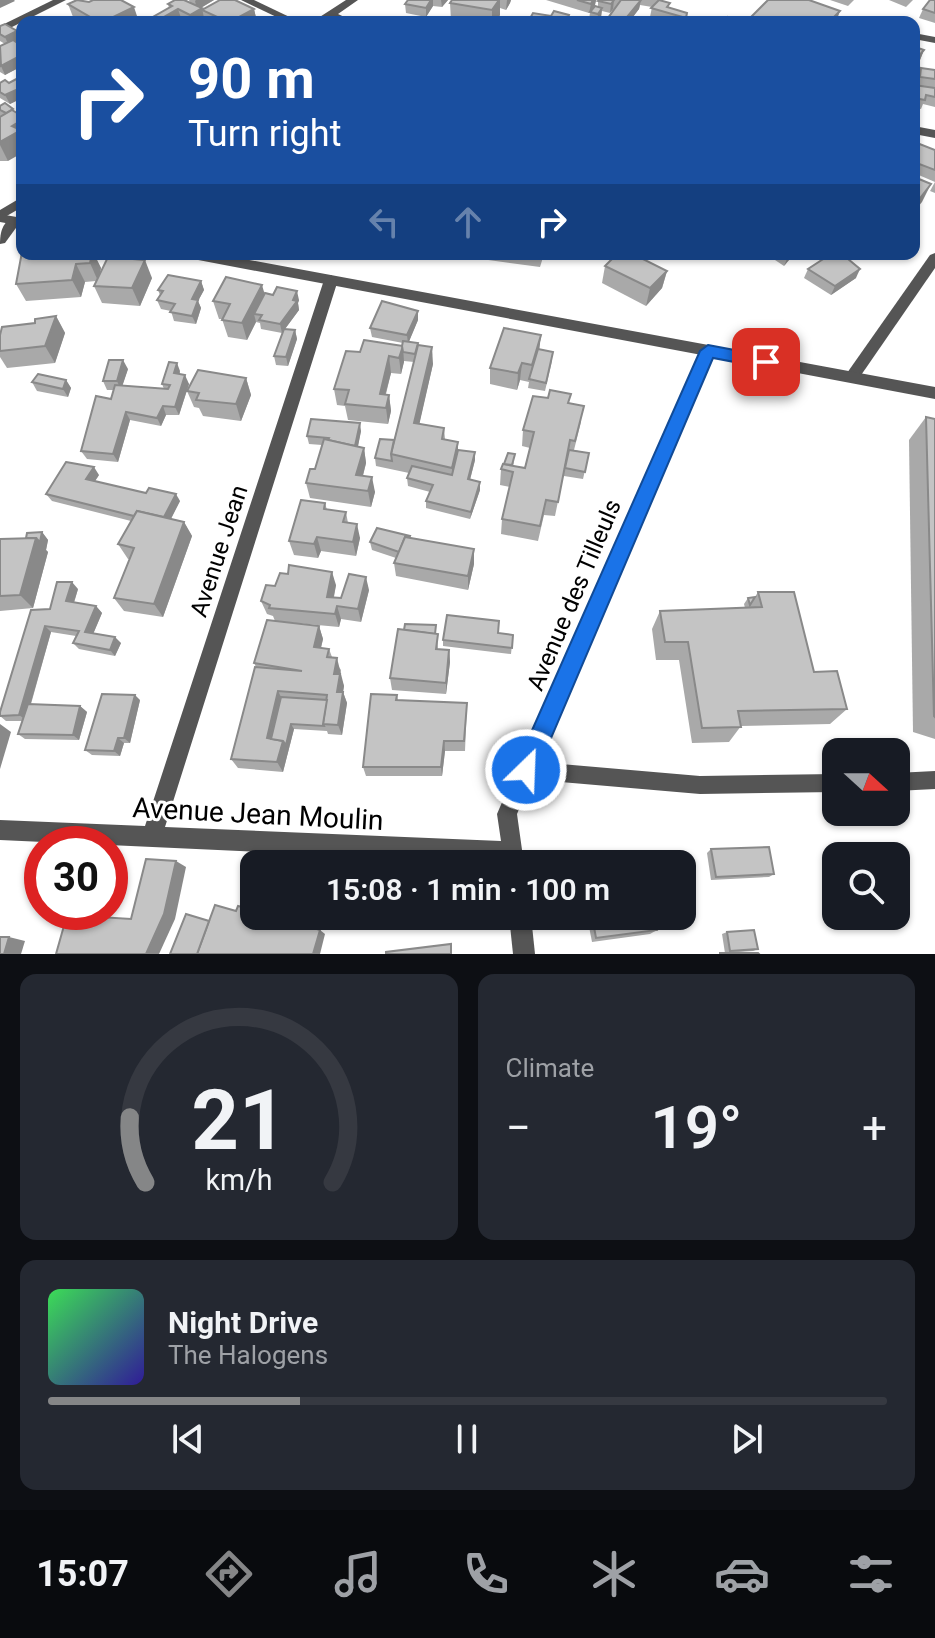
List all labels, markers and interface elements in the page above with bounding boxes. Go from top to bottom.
text: 90 m [188,46,315,112]
icon: right [56,48,160,152]
text: Turn right [188,113,341,155]
icon: left [362,200,406,244]
icon: ahead [446,200,490,244]
icon: right [530,200,574,244]
pin [732,328,800,396]
icon: arrive [744,340,788,384]
street label: Avenue Jean [185,482,253,620]
street label: Avenue des Tilleuls [521,495,627,695]
position arrow [484,728,568,812]
north arrow [822,738,910,826]
map controls [822,738,910,930]
street label: Avenue Jean Moulin [132,791,384,837]
speed limit sign: 30 [24,826,128,930]
button: search [822,842,910,930]
text: 15:08 · 1 min · 100 m [326,872,610,907]
text: Climate [506,1053,594,1083]
text: 21 [191,1072,286,1169]
text: 19° [650,1092,742,1163]
text: − [506,1102,531,1154]
text: + [862,1102,887,1154]
text: km/h [205,1163,272,1197]
text: Night Drive [168,1305,318,1340]
text: The Halogens [168,1340,328,1370]
icon: previous [166,1417,210,1461]
icon: pause [445,1417,489,1461]
icon: next [725,1417,769,1461]
icon: directions [201,1546,257,1602]
icon: music [330,1546,386,1602]
icon: phone [458,1546,514,1602]
icon: climate [586,1546,642,1602]
icon: car [714,1546,770,1602]
icon: filters [843,1546,899,1602]
text: 15:07 [36,1553,129,1595]

